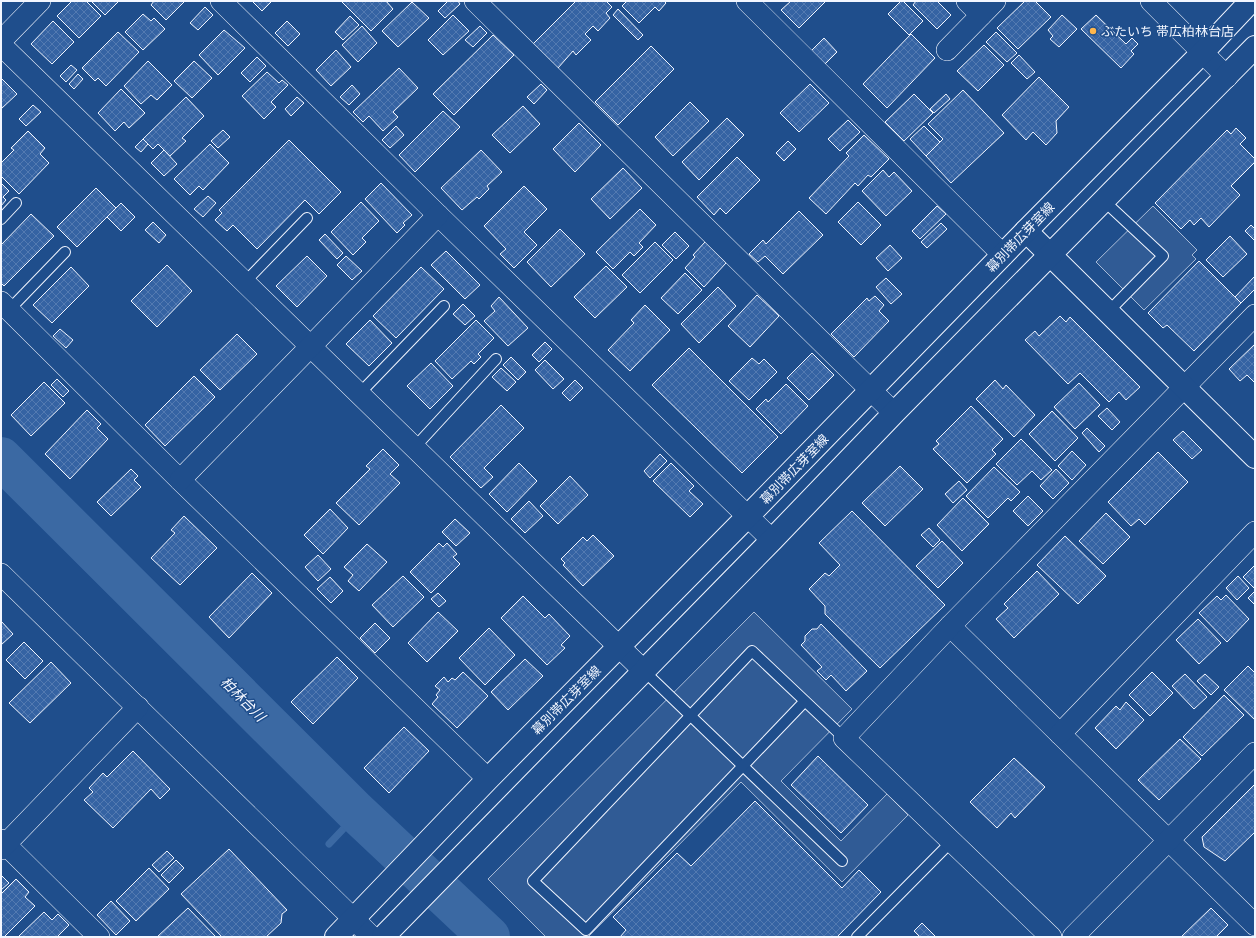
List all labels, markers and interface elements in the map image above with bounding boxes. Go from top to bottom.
place label: ぶたいち 帯広柏林台店 [1101,23,1234,39]
marker: ぶたいち 帯広柏林台店 [1088,26,1098,36]
street label: 幕別帯広芽室線 [983,199,1057,275]
street label: 幕別帯広芽室線 [757,431,831,507]
street label: 幕別帯広芽室線 [528,662,604,738]
water label: 柏林台川 [217,673,271,727]

